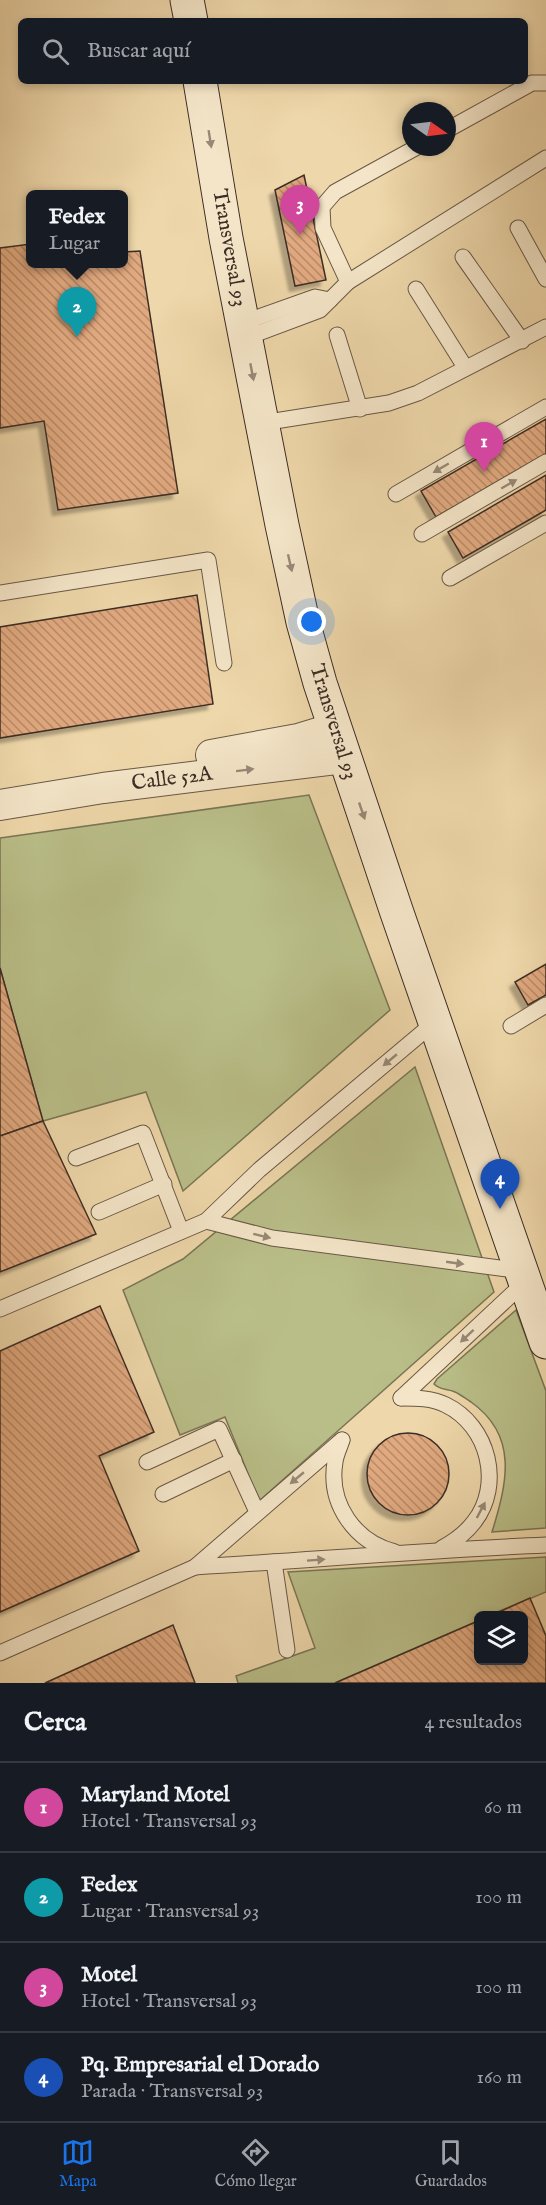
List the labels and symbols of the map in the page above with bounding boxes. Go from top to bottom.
north arrow [402,102,456,156]
one-way arrow [205,129,214,148]
pin: 3 [280,186,320,235]
street label: Transversal 93 [205,187,253,309]
pin: 2 [58,288,97,337]
one-way arrow [248,363,257,382]
pin: 1 [464,422,504,472]
one-way arrow [433,462,449,473]
one-way arrow [501,479,518,489]
one-way arrow [286,554,296,572]
your location [297,607,326,636]
street label: Transversal 93 [303,661,363,783]
street label: Calle 52A [130,761,215,797]
one-way arrow [236,765,255,775]
one-way arrow [357,802,367,820]
one-way arrow [383,1053,398,1066]
pin: 4 [480,1160,520,1209]
one-way arrow [253,1231,271,1241]
one-way arrow [446,1258,465,1267]
one-way arrow [460,1329,475,1342]
one-way arrow [289,1471,305,1484]
one-way arrow [476,1502,486,1519]
one-way arrow [307,1555,326,1564]

